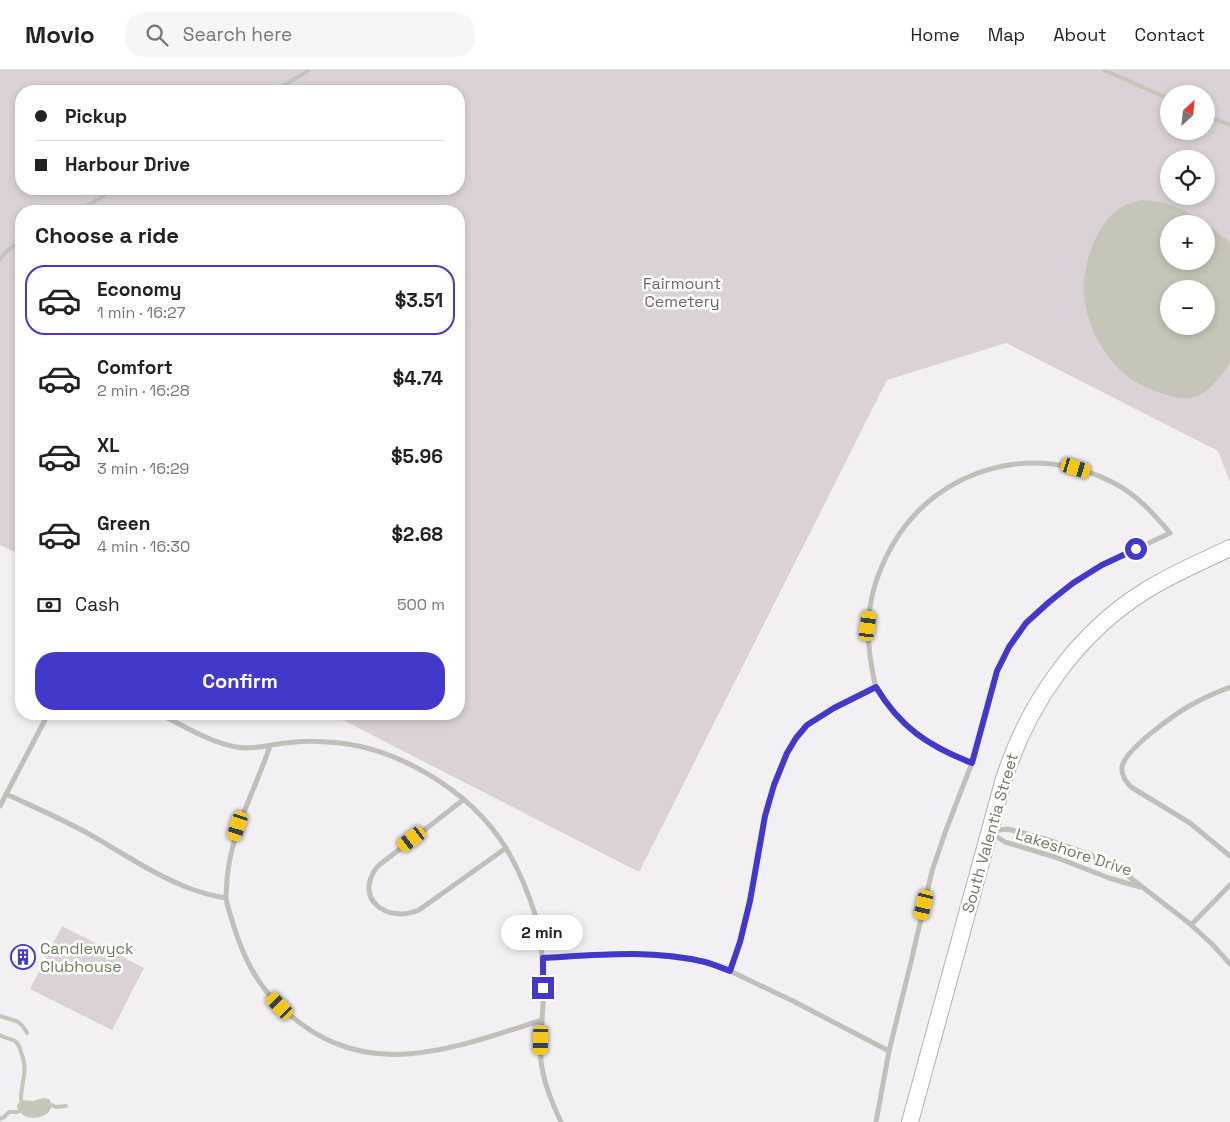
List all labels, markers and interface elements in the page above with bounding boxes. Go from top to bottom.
search box [125,12,475,57]
text: Movio [25,19,95,50]
icon: search [143,21,171,49]
text: Search here [183,22,292,47]
text: Home [911,23,960,46]
text: Map [988,23,1025,46]
text: About [1053,23,1107,46]
text: Contact [1135,23,1205,46]
north arrow [1160,85,1215,140]
map controls [1160,85,1215,335]
text: Pickup [65,104,127,129]
button: locate [1160,150,1215,205]
text: Harbour Drive [65,152,190,177]
button: + [1160,215,1215,270]
text: Choose a ride [35,221,179,249]
park label: Fairmount Cemetery [643,273,721,312]
text: Economy [97,277,181,302]
icon: car [37,278,82,323]
button: − [1160,280,1215,335]
text: $3.51 [395,288,443,313]
text: 1 min · 16:27 [97,302,186,323]
text: Comfort [97,355,173,380]
icon: car [37,356,82,401]
text: $4.74 [393,366,443,391]
text: 2 min · 16:28 [97,380,190,401]
text: XL [97,433,120,458]
icon: car [37,434,82,479]
text: $5.96 [391,444,443,469]
car [1059,456,1092,480]
text: 3 min · 16:29 [97,458,189,479]
text: Green [97,511,150,536]
icon: car [37,512,82,557]
text: $2.68 [392,522,443,547]
text: 4 min · 16:30 [97,536,190,557]
route start [1125,538,1147,560]
icon: cash [35,591,63,619]
text: Cash [75,592,120,617]
text: 500 m [397,594,445,615]
car [858,610,877,642]
button: Confirm [35,652,445,710]
street label: South Valentia Street [957,751,1023,915]
car [226,809,249,843]
street label: Lakeshore Drive [1013,823,1135,881]
car [395,824,428,854]
car [913,889,934,921]
callout: 2 min [502,916,584,950]
text: 2 min [521,922,563,943]
place label: Candlewyck Clubhouse [40,938,134,977]
building icon: Candlewyck Clubhouse [10,944,36,970]
route end [532,977,554,999]
car [264,990,295,1022]
car [533,1025,548,1055]

